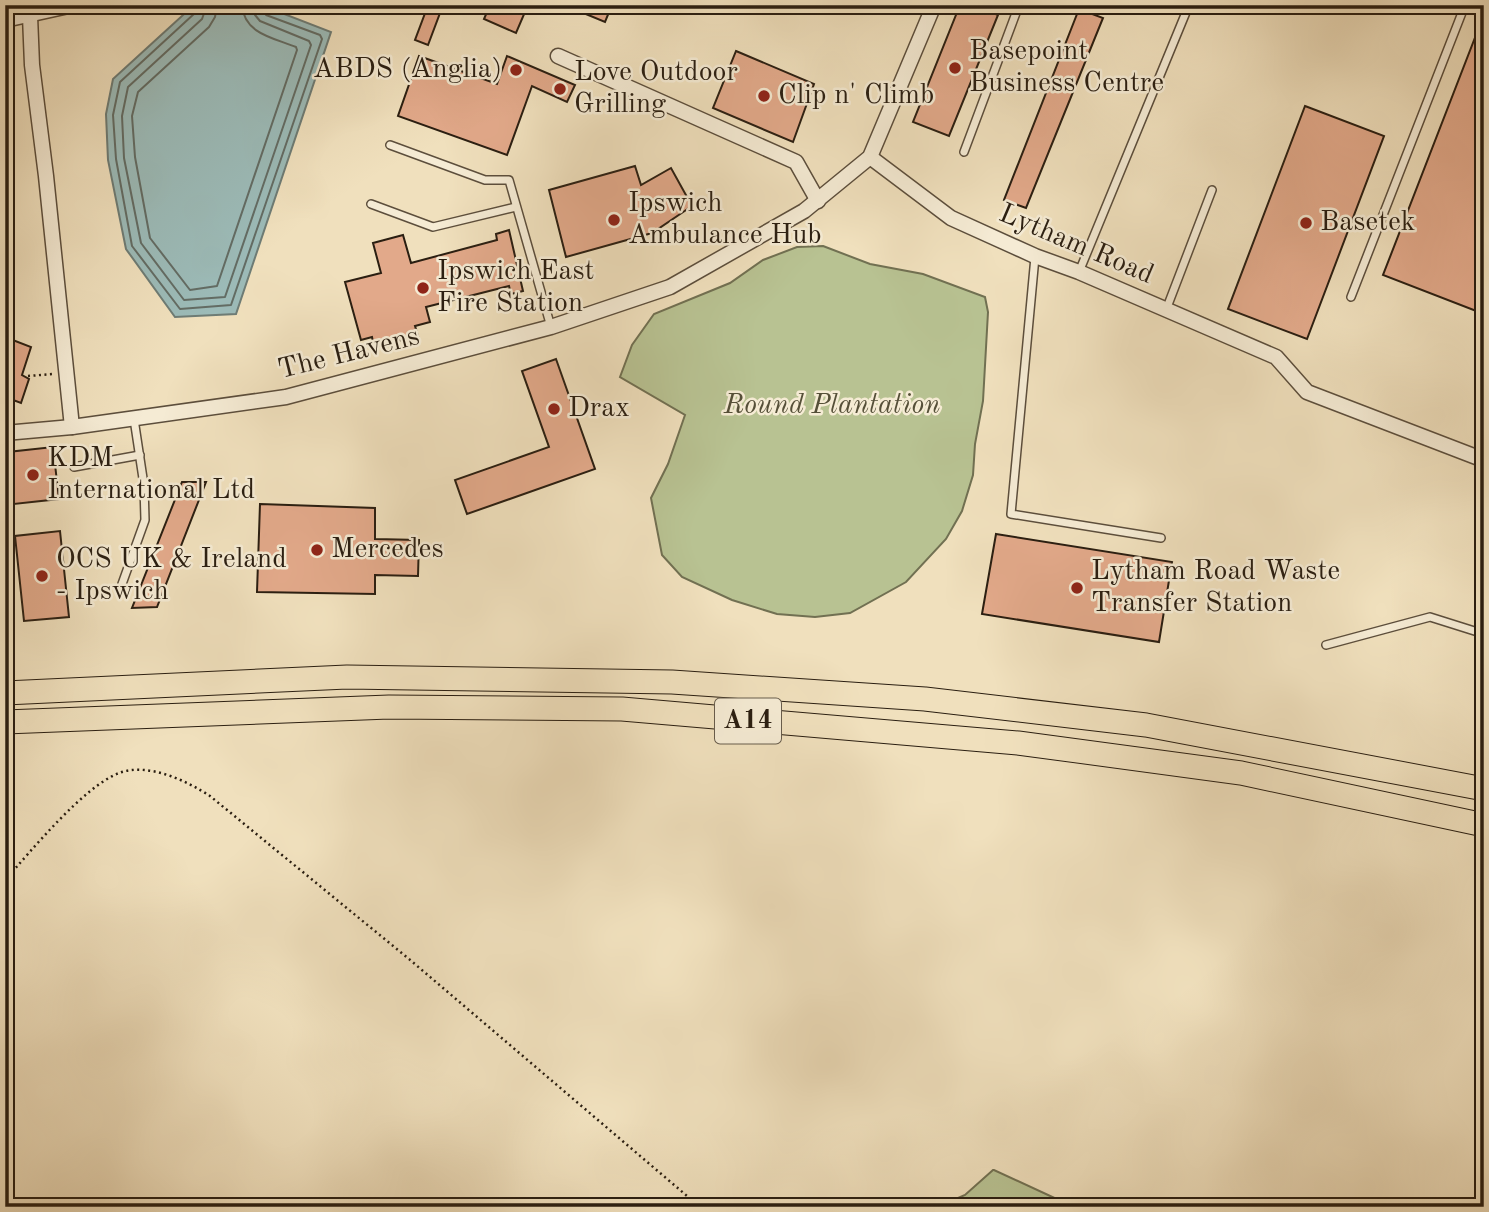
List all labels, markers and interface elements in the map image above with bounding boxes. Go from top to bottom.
place label: Basepoint Business Centre [969,38,1164,98]
place label: ABDS (Anglia) [313,56,502,84]
place label: Love Outdoor Grilling [574,59,738,119]
marker: Basepoint Business Centre [947,60,963,76]
marker: ABDS (Anglia) [508,62,524,78]
marker: Love Outdoor Grilling [552,81,568,97]
place label: Clip n' Climb [778,82,934,110]
marker: Clip n' Climb [756,88,772,104]
place label: Ipswich Ambulance Hub [628,190,822,250]
street label: Lytham Road [995,200,1157,290]
place label: Basetek [1320,209,1415,237]
marker: Ipswich Ambulance Hub [606,212,622,228]
marker: Basetek [1298,215,1314,231]
place label: Ipswich East Fire Station [437,258,594,318]
marker: Ipswich East Fire Station [415,280,431,296]
street label: The Havens [275,323,423,385]
park label: Round Plantation [723,392,940,420]
place label: Drax [568,395,630,423]
marker: Drax [546,401,562,417]
place label: KDM International Ltd [47,445,255,505]
marker: KDM International Ltd [25,467,41,483]
place label: Mercedes [331,536,444,564]
marker: Mercedes [309,542,325,558]
place label: OCS UK & Ireland - Ipswich [56,546,287,606]
place label: Lytham Road Waste Transfer Station [1091,558,1340,618]
marker: OCS UK & Ireland - Ipswich [34,568,50,584]
marker: Lytham Road Waste Transfer Station [1069,580,1085,596]
road number: A14 [715,698,781,744]

